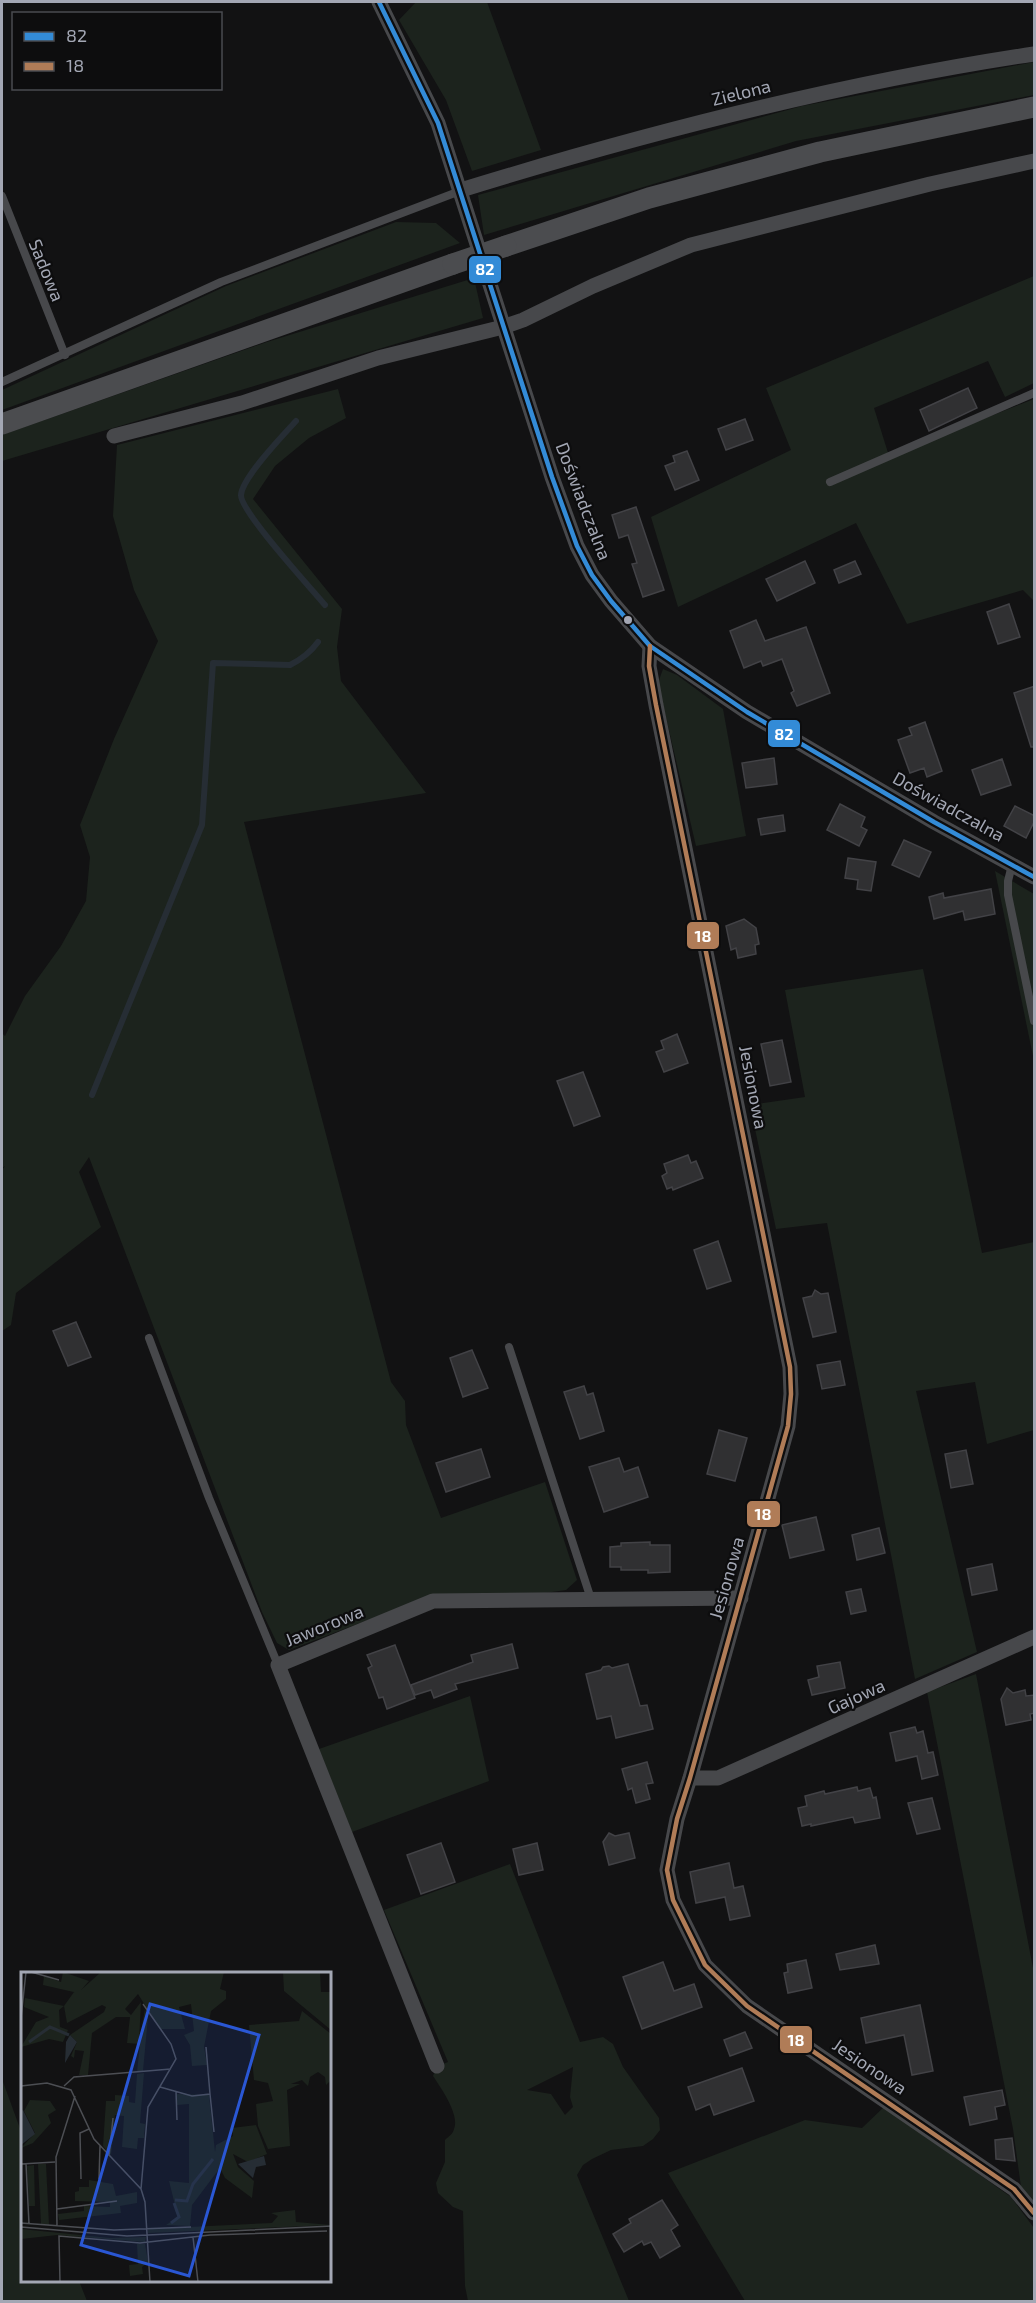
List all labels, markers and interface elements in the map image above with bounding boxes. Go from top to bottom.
legend [12,12,222,90]
text: 82 [66,24,87,46]
text: 18 [66,54,84,76]
street label: Zielona [709,74,773,110]
street label: Sadowa [25,236,69,304]
line badge: 82 [468,255,502,284]
text: 82 [475,259,495,278]
street label: Doświadczalna [551,439,617,563]
unlabelled marker [622,614,634,626]
line badge: 82 [767,719,801,748]
text: 82 [774,724,794,743]
street label: Doświadczalna [889,766,1009,846]
line badge: 18 [686,921,720,950]
text: 18 [695,926,711,945]
street label: Jesionowa [735,1043,773,1131]
line badge: 18 [746,1500,781,1528]
text: 18 [755,1504,771,1523]
street label: Jesionowa [704,1534,748,1622]
street label: Jaworowa [281,1599,367,1651]
street label: Gajowa [824,1674,888,1718]
inset map [21,1972,332,2282]
line badge: 18 [779,2025,813,2054]
text: 18 [788,2030,804,2049]
street label: Jesionowa [829,2033,911,2099]

